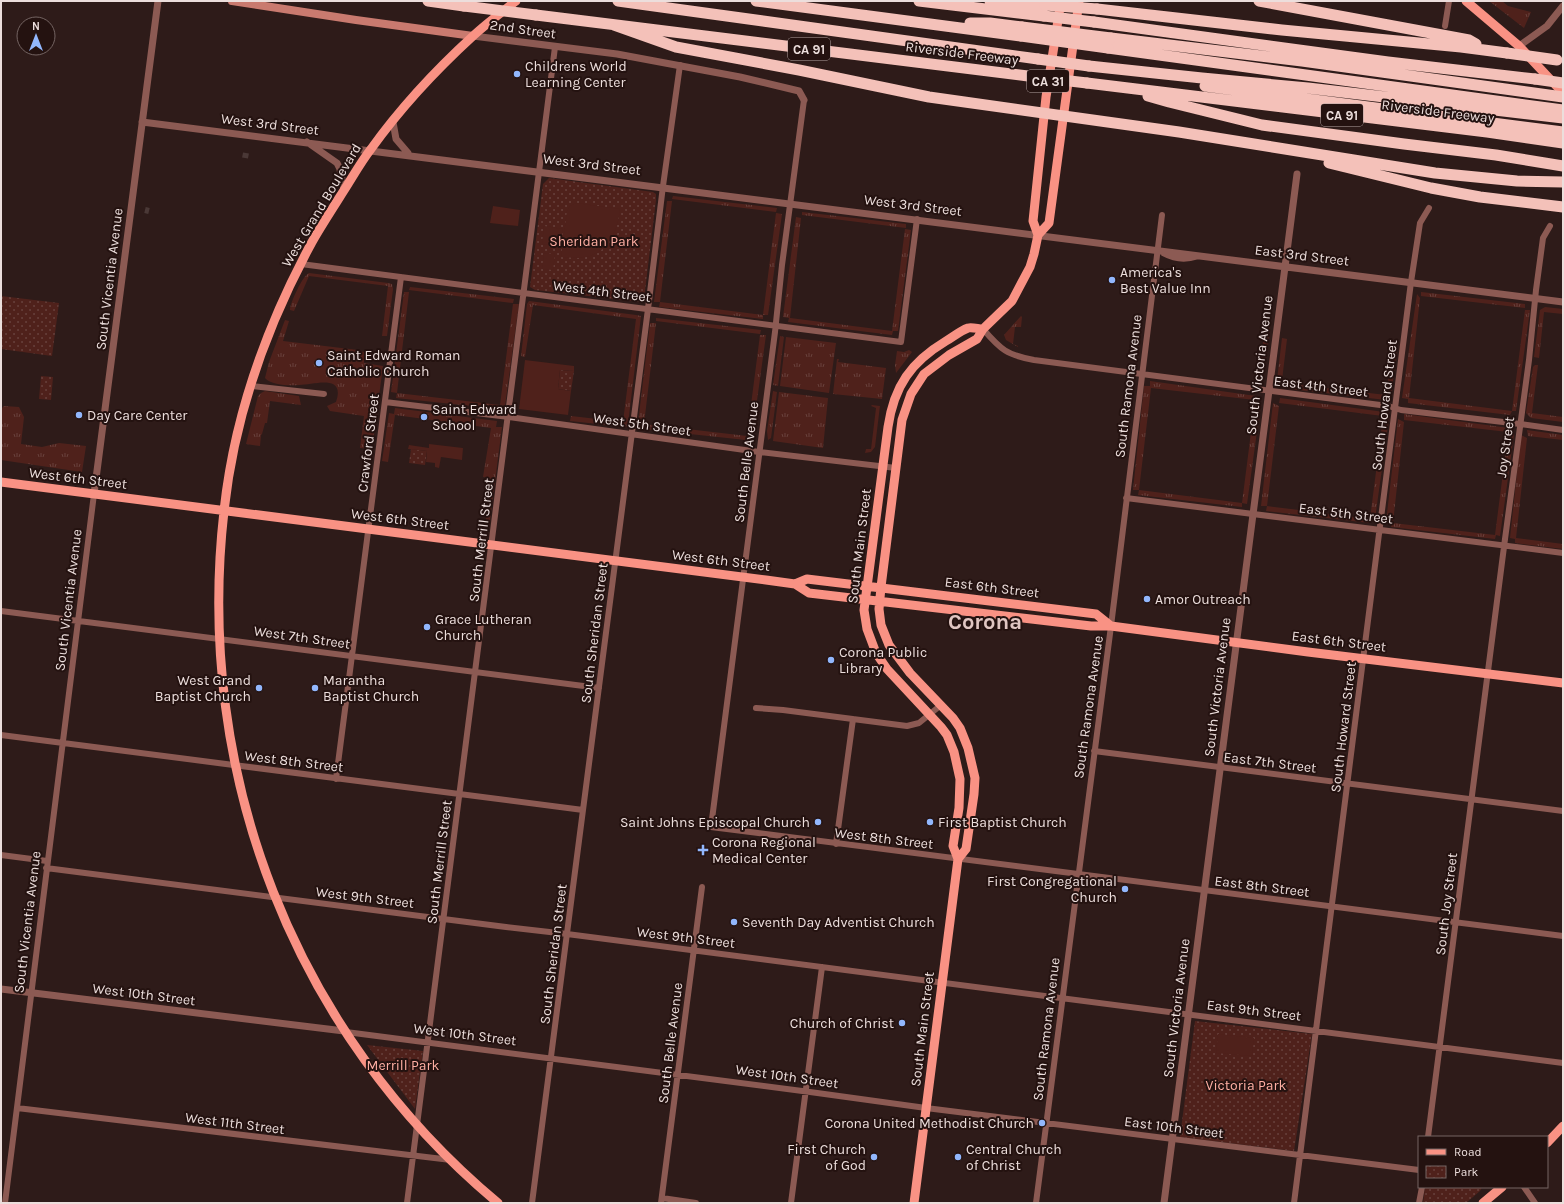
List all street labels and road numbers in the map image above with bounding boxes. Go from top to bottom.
street label: 2nd Street [489,16,557,43]
road number: CA 91 [788,38,830,60]
street label: Riverside Freeway [905,38,1020,69]
road number: CA 31 [1027,70,1069,92]
street label: Riverside Freeway [1381,96,1496,127]
road number: CA 91 [1321,104,1363,126]
street label: West 3rd Street [220,110,320,139]
street label: West Grand Boulevard [278,140,365,270]
street label: West 3rd Street [542,150,642,179]
street label: West 3rd Street [863,191,963,220]
street label: South Vicentia Avenue [92,207,127,351]
street label: East 3rd Street [1254,241,1350,270]
street label: West 4th Street [552,277,652,306]
street label: South Victoria Avenue [1243,294,1276,436]
street label: South Ramona Avenue [1111,313,1146,459]
street label: South Howard Street [1368,339,1401,471]
street label: East 4th Street [1273,372,1369,401]
street label: Crawford Street [354,393,383,493]
street label: South Belle Avenue [731,401,762,524]
street label: West 5th Street [592,409,692,440]
street label: Joy Street [1493,415,1518,479]
street label: West 6th Street [28,464,128,493]
street label: South Merrill Street [465,477,498,603]
street label: South Main Street [844,488,875,604]
street label: East 5th Street [1298,499,1394,528]
street label: West 6th Street [350,505,450,534]
street label: South Vicentia Avenue [51,528,86,672]
street label: West 6th Street [671,546,771,575]
street label: South Sheridan Street [577,562,612,704]
street label: East 6th Street [944,573,1040,602]
street label: South Victoria Avenue [1201,616,1234,758]
street label: West 7th Street [253,622,351,653]
street label: East 6th Street [1291,627,1387,656]
street label: South Ramona Avenue [1070,634,1107,780]
street label: South Howard Street [1327,661,1360,793]
street label: West 8th Street [244,747,344,776]
street label: East 7th Street [1222,748,1317,777]
street label: South Merrill Street [423,799,456,925]
street label: West 8th Street [834,824,934,853]
street label: South Vicentia Avenue [10,850,45,994]
street label: South Joy Street [1432,852,1461,956]
street label: East 8th Street [1213,872,1310,901]
street label: West 9th Street [315,883,415,912]
street label: South Sheridan Street [536,883,571,1025]
street label: West 9th Street [636,923,736,952]
street label: South Victoria Avenue [1160,937,1193,1079]
street label: South Ramona Avenue [1029,956,1064,1102]
street label: South Main Street [907,971,938,1087]
street label: West 10th Street [91,980,196,1009]
street label: South Belle Avenue [655,982,686,1105]
street label: East 9th Street [1206,996,1302,1025]
street label: West 10th Street [412,1020,517,1049]
street label: West 10th Street [734,1061,839,1092]
street label: West 11th Street [184,1109,286,1138]
street label: East 10th Street [1123,1113,1225,1142]

